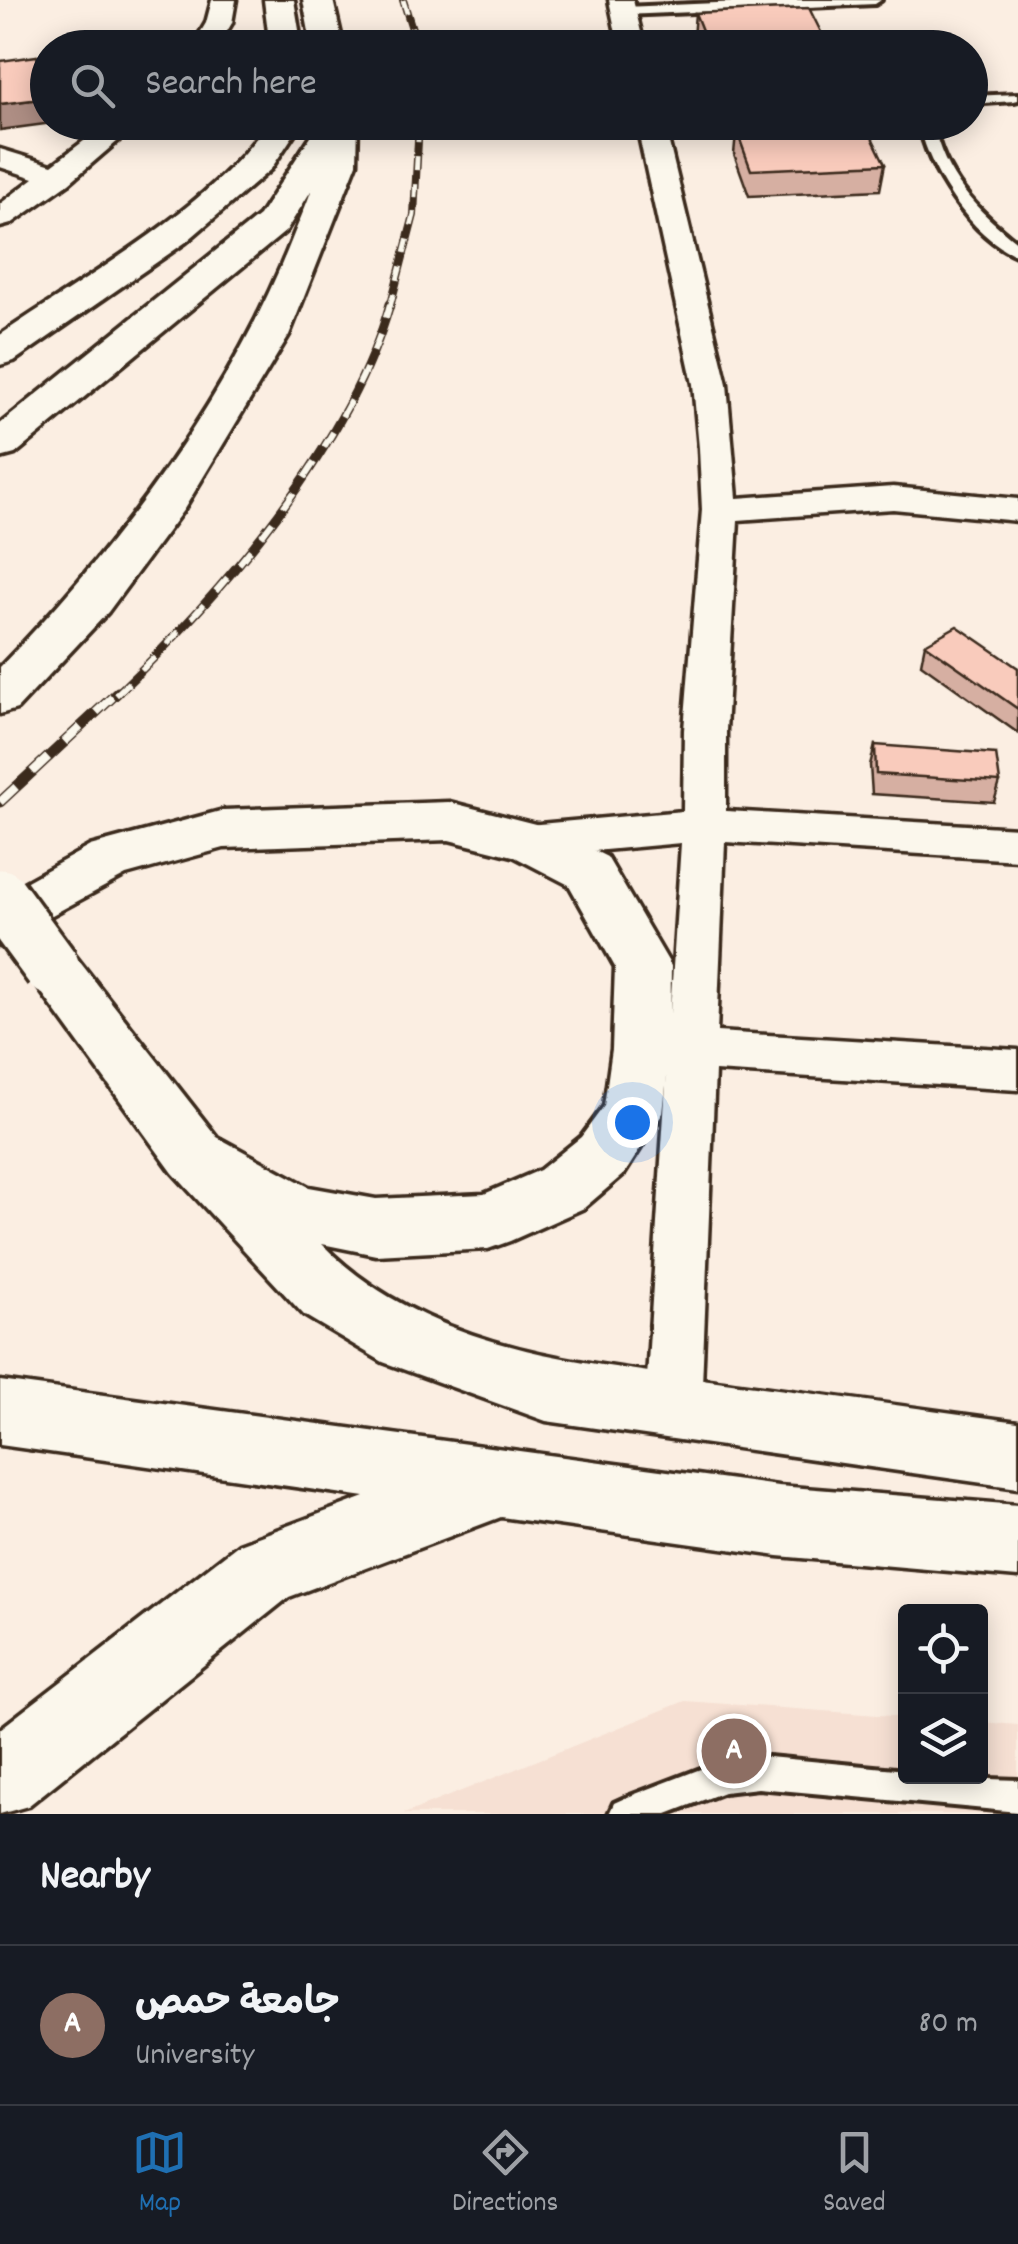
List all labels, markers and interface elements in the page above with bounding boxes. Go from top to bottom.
search box [30,30,988,140]
icon: search [65,58,120,113]
text: Search here [145,58,317,113]
your location [607,1097,658,1148]
map controls [898,1604,988,1784]
button: locate [898,1604,988,1694]
button: layers [898,1694,988,1784]
pin: A [702,1714,766,1788]
text: Nearby [40,1849,150,1909]
text: جامعة حمص [135,1978,340,2033]
text: A [64,2002,81,2048]
text: 80 m [918,2002,978,2048]
text: University [135,2034,254,2080]
tab: Map [132,2125,187,2225]
tab: Directions [452,2125,558,2225]
tab: Saved [823,2125,886,2225]

